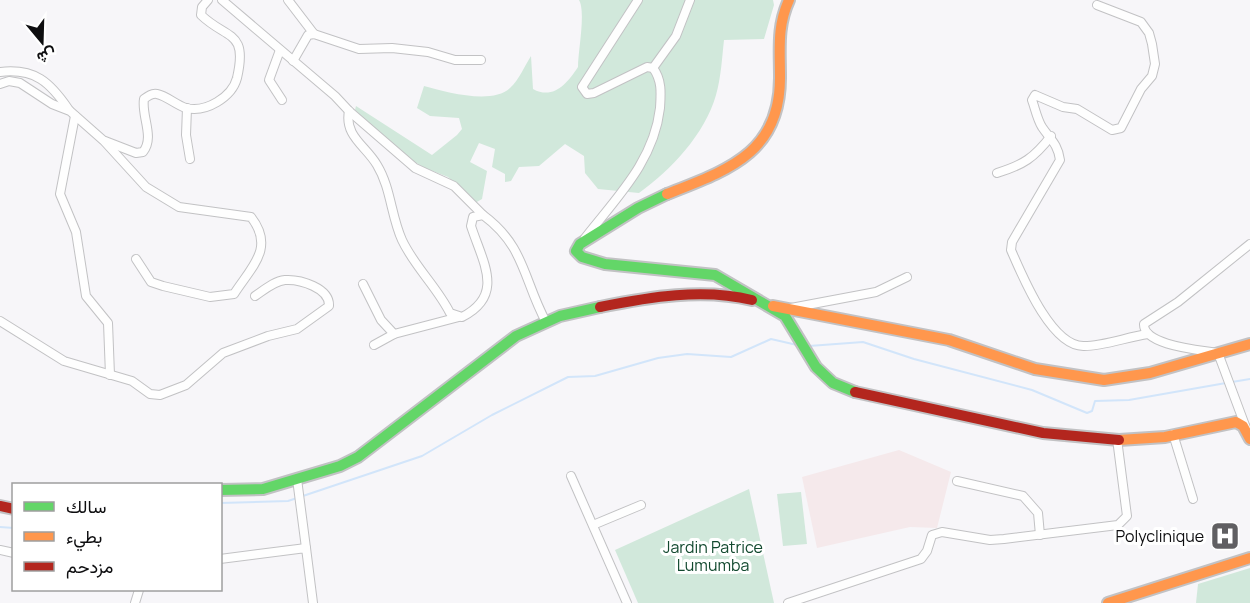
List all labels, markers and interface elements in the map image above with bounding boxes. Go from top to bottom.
north arrow [12,12,72,72]
text: ش [34,43,60,70]
legend [12,483,222,591]
text: سالك [66,494,106,518]
hospital icon: Polyclinique [1209,520,1241,552]
text: بطيء [66,524,102,552]
place label: Polyclinique [1115,525,1204,547]
park label: Jardin Patrice Lumumba [663,536,763,576]
text: مزدحم [66,554,113,579]

